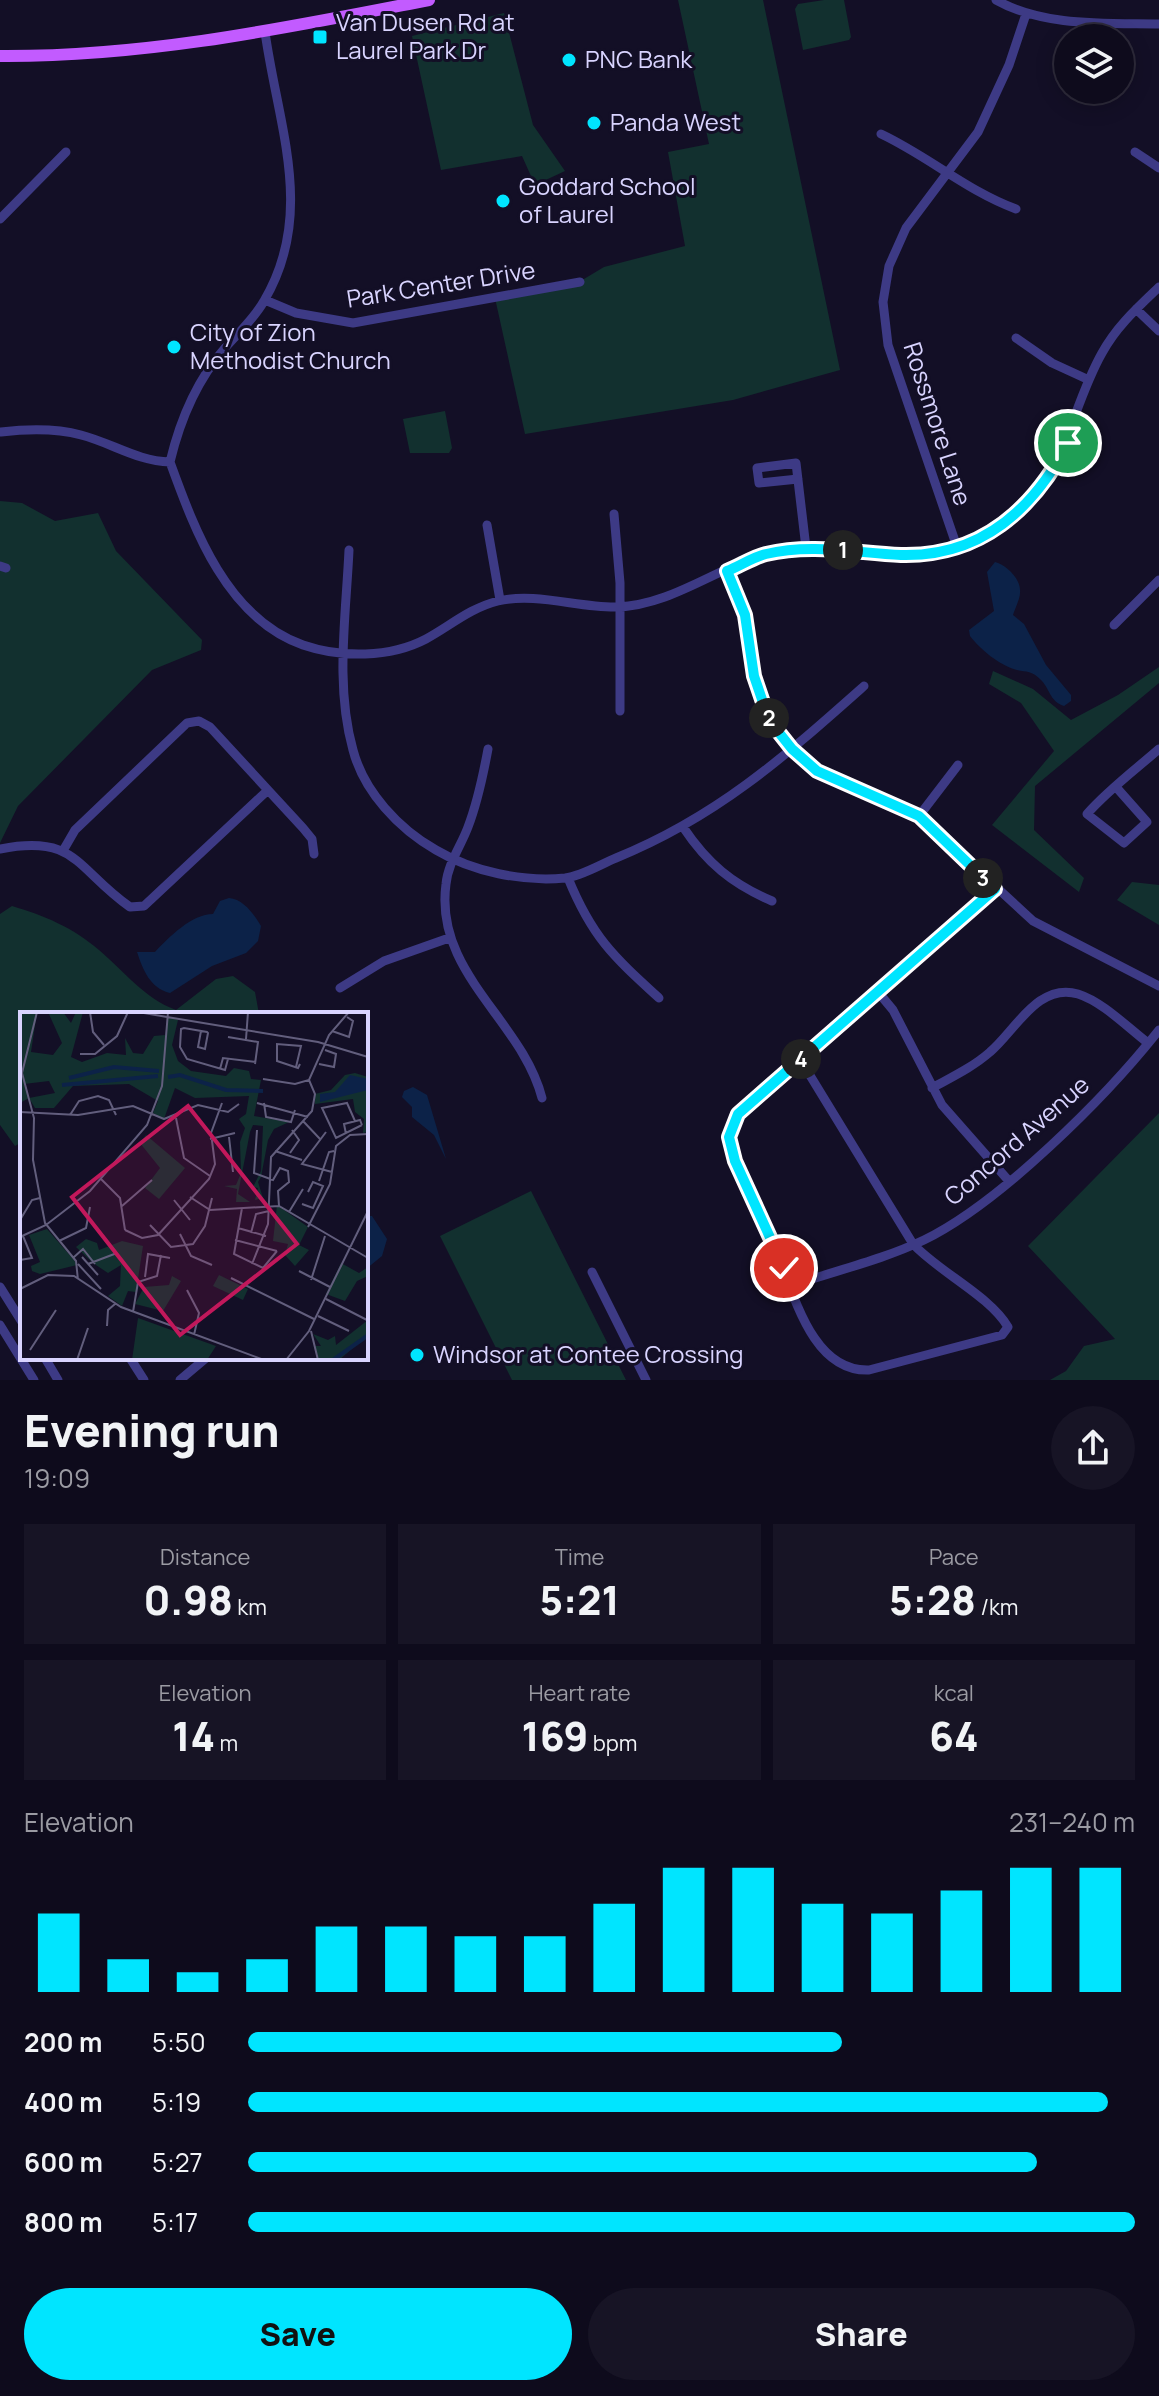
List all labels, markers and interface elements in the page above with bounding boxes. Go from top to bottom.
place label: Van Dusen Rd at Laurel Park Dr [336,5,515,66]
map controls [1054,24,1134,104]
button: layers [1054,24,1134,104]
marker: Van Dusen Rd at Laurel Park Dr [311,28,329,46]
place label: PNC Bank [585,42,693,75]
marker: PNC Bank [560,51,578,69]
place label: Panda West [610,105,741,138]
marker: Panda West [585,114,603,132]
place label: Goddard School of Laurel [519,169,696,230]
marker: Goddard School of Laurel [494,192,512,210]
street label: Park Center Drive [344,252,537,315]
place label: City of Zion Methodist Church [190,315,391,376]
marker: City of Zion Methodist Church [165,338,183,356]
street label: Rossmore Lane [896,338,980,509]
pin [1034,409,1102,477]
icon: arrive [1046,421,1090,465]
pin: 1 [823,530,863,570]
text: 1 [838,535,848,565]
pin: 2 [749,698,789,738]
text: 2 [762,703,776,733]
pin: 3 [963,858,1003,898]
text: 3 [977,863,989,893]
inset map [20,1012,368,1360]
pin: 4 [781,1039,821,1079]
text: 4 [794,1044,808,1074]
street label: Concord Avenue [936,1068,1096,1212]
pin [750,1234,818,1302]
icon: check [762,1246,806,1290]
place label: Windsor at Contee Crossing [433,1337,744,1370]
marker: Windsor at Contee Crossing [408,1346,426,1364]
text: Evening run [24,1400,280,1460]
button: share [1051,1406,1135,1490]
text: 19:09 [24,1460,90,1496]
text: Distance [160,1542,250,1572]
text: Time [555,1542,604,1572]
text: Pace [929,1542,979,1572]
text: 0.98 [143,1572,233,1627]
text: 5:21 [539,1572,620,1627]
text: 5:28 [889,1572,976,1627]
text: km [233,1592,267,1622]
text: /km [976,1592,1019,1622]
text: Elevation [159,1678,252,1708]
text: Heart rate [528,1678,631,1708]
text: kcal [934,1678,974,1708]
text: 14 [172,1708,215,1763]
text: 169 [522,1708,588,1763]
text: 64 [929,1708,979,1763]
text: m [215,1728,238,1758]
text: bpm [588,1728,637,1758]
text: Elevation [24,1804,134,1840]
text: 231–240 m [1009,1804,1135,1840]
text: 200 m [24,2024,102,2060]
text: 5:50 [152,2024,206,2060]
text: 400 m [24,2084,103,2120]
text: 5:19 [152,2084,201,2120]
text: 600 m [24,2144,103,2180]
text: 5:27 [152,2144,203,2180]
text: 800 m [24,2204,103,2240]
text: 5:17 [152,2204,198,2240]
button: Save [24,2288,572,2380]
button: Share [588,2288,1135,2380]

